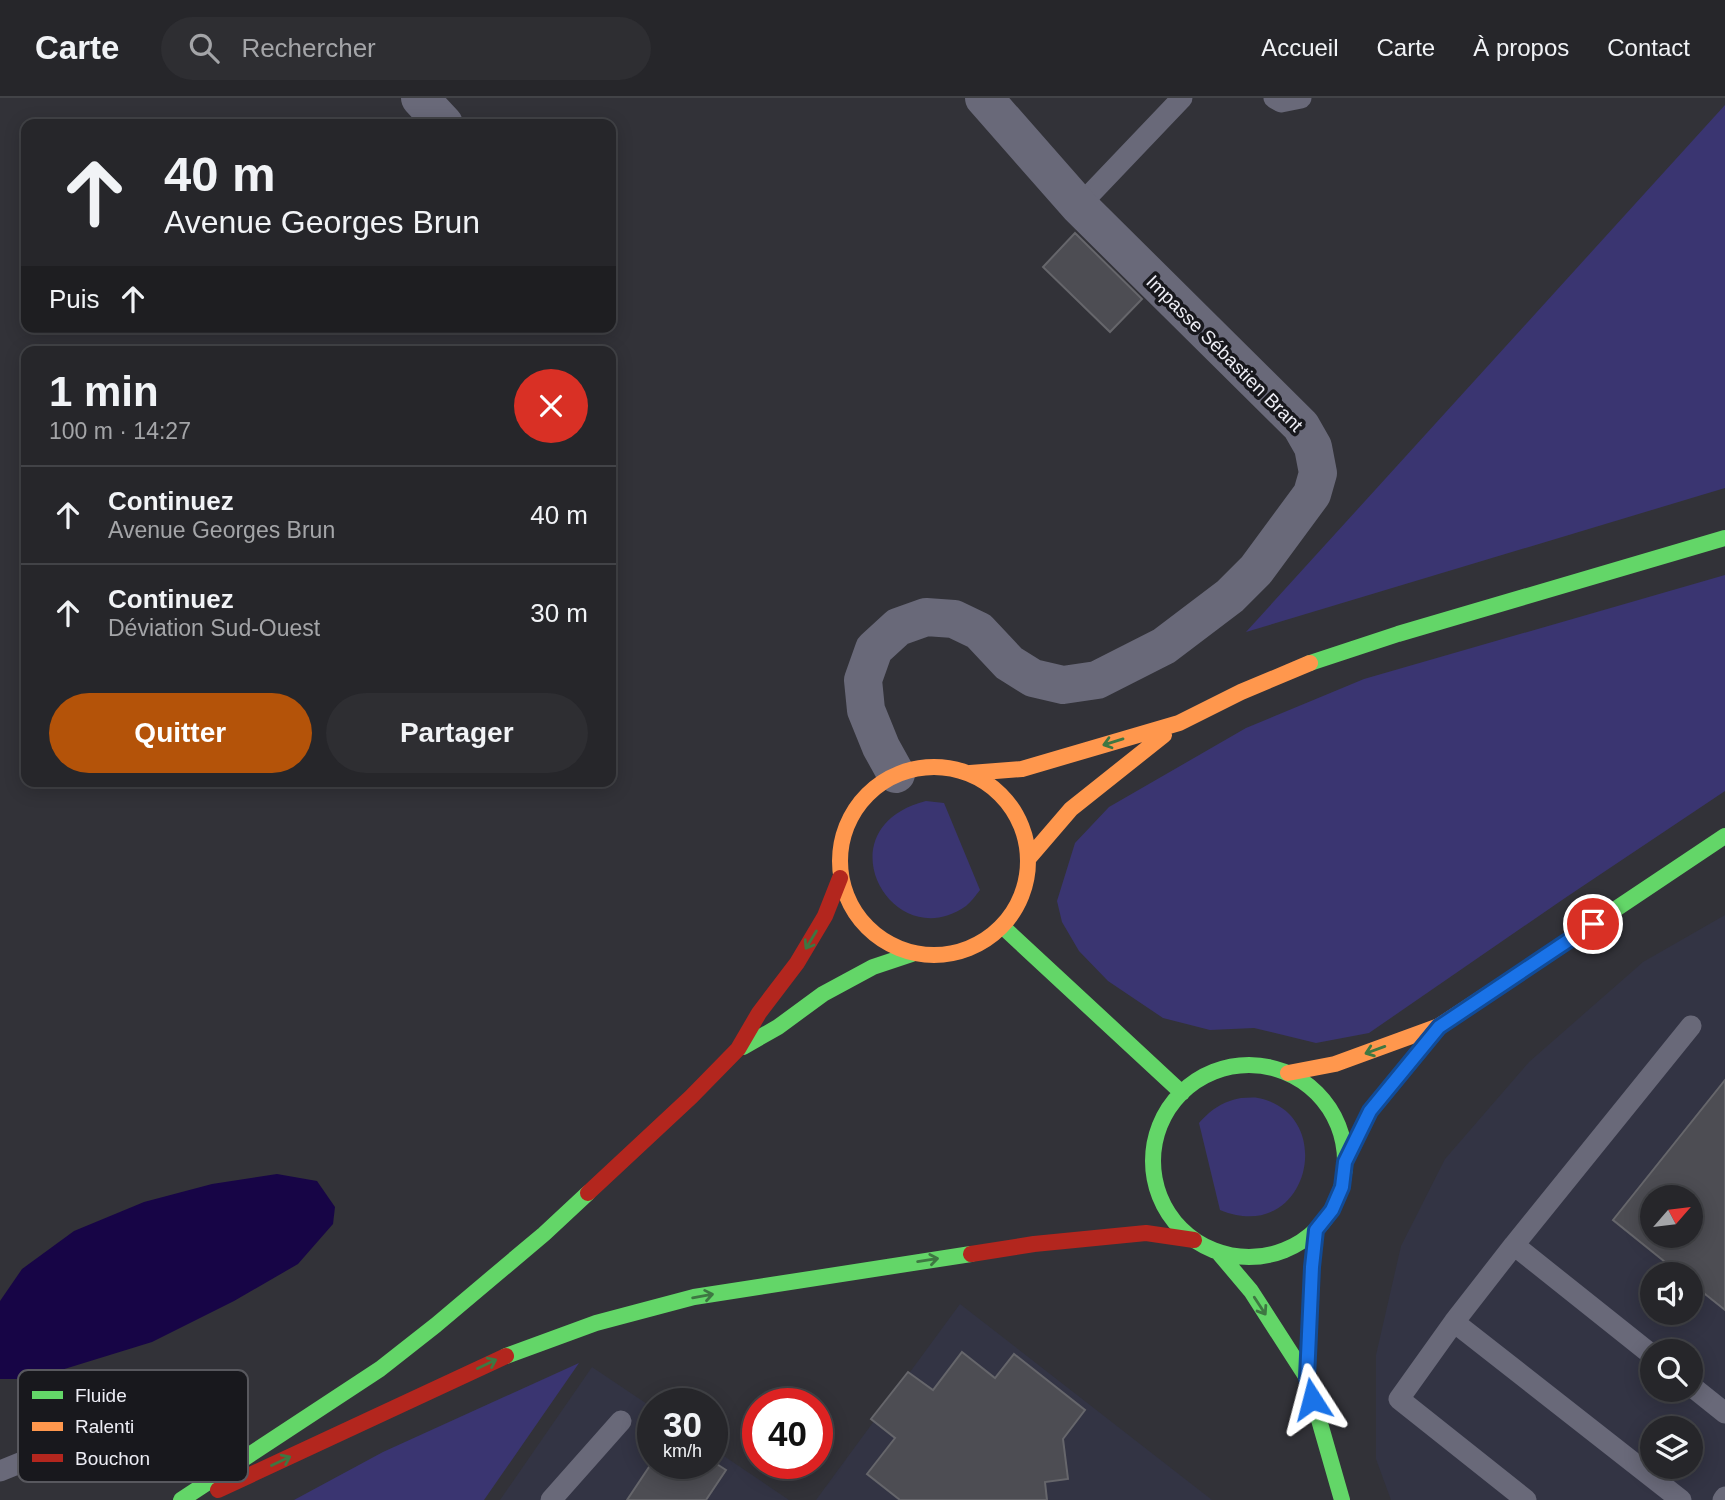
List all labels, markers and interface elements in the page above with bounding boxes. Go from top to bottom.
search box [161,17,651,80]
text: Carte [35,29,119,66]
icon: search [185,29,223,67]
text: Rechercher [241,33,376,63]
text: Accueil [1261,34,1339,61]
text: Carte [1377,34,1435,61]
text: À propos [1473,34,1569,61]
text: Contact [1607,34,1690,61]
icon: ahead [49,147,140,238]
text: 40 m [164,147,276,201]
text: Avenue Georges Brun [164,204,480,240]
street label: Impasse Sébastien Brant [1142,271,1308,436]
icon: ahead [114,280,152,318]
text: Puis [49,284,100,314]
text: 1 min [49,368,159,415]
button: close [514,369,588,443]
text: 100 m · 14:27 [49,418,191,444]
text: Continuez [108,486,234,516]
icon: ahead [49,496,87,534]
text: 40 m [530,500,588,530]
text: Avenue Georges Brun [108,517,335,543]
text: Continuez [108,584,234,614]
icon: ahead [49,594,87,632]
text: 30 m [530,598,588,628]
text: Déviation Sud-Ouest [108,615,320,641]
button: Quitter [49,693,312,773]
button: Partager [326,693,588,773]
one-way arrow [1103,736,1125,749]
pin [1563,894,1623,954]
icon: arrive [1574,905,1612,943]
one-way arrow [804,929,818,949]
one-way arrow [1365,1044,1387,1057]
north arrow [1640,1185,1703,1248]
map controls [1640,1185,1703,1479]
one-way arrow [916,1254,939,1267]
button: sound [1640,1262,1703,1325]
one-way arrow [691,1289,714,1302]
one-way arrow [1253,1296,1267,1315]
button: search [1640,1339,1703,1402]
one-way arrow [476,1357,497,1370]
position arrow [1275,1362,1349,1436]
legend [18,1370,248,1482]
text: Fluide [75,1385,127,1406]
speed limit sign: 40 [742,1388,833,1479]
text: 30 [663,1405,702,1444]
text: Ralenti [75,1416,134,1437]
button: layers [1640,1416,1703,1479]
text: km/h [663,1441,702,1461]
text: Bouchon [75,1448,150,1469]
one-way arrow [270,1453,291,1467]

